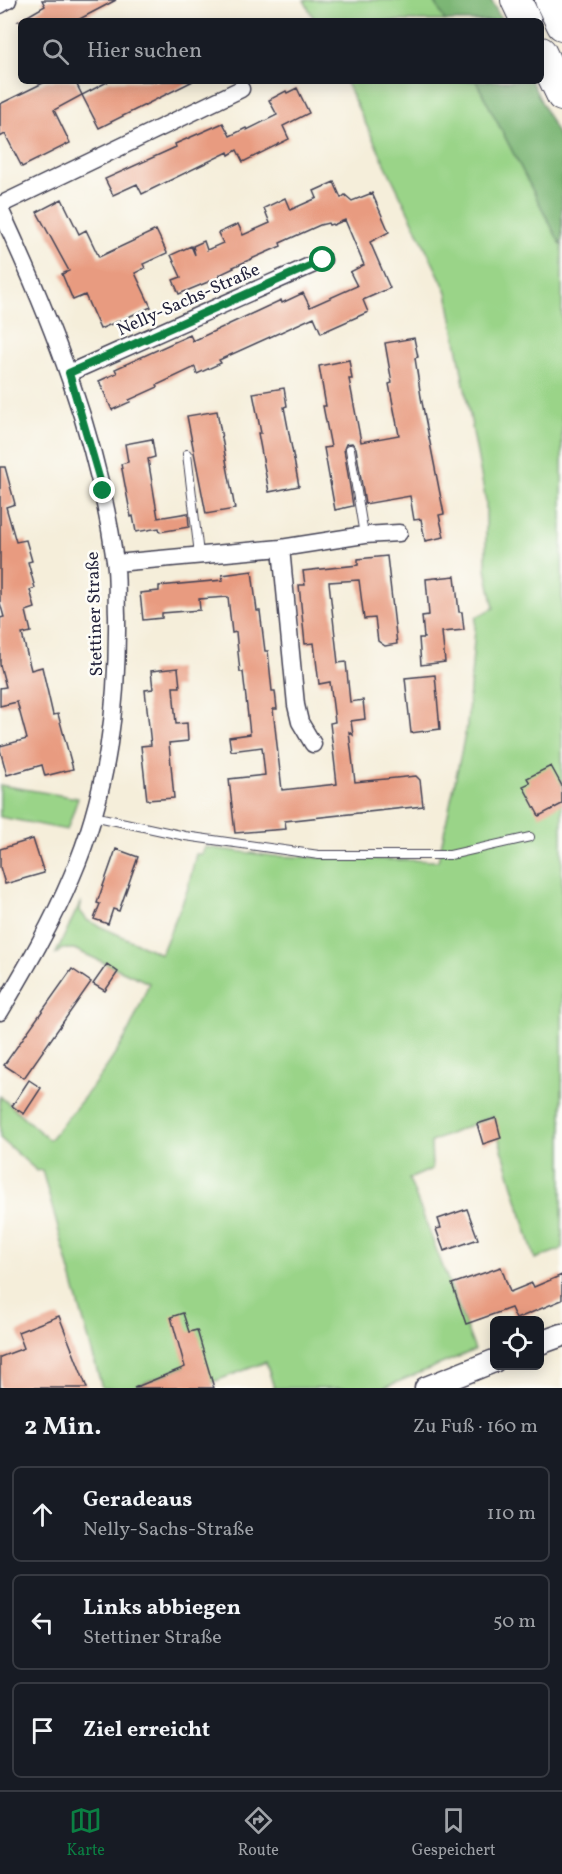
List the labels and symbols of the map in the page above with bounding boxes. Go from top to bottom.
route start [309,246,335,272]
street label: Nelly-Sachs-Straße [113,258,264,343]
route end [89,477,115,503]
street label: Stettiner Straße [81,551,110,677]

